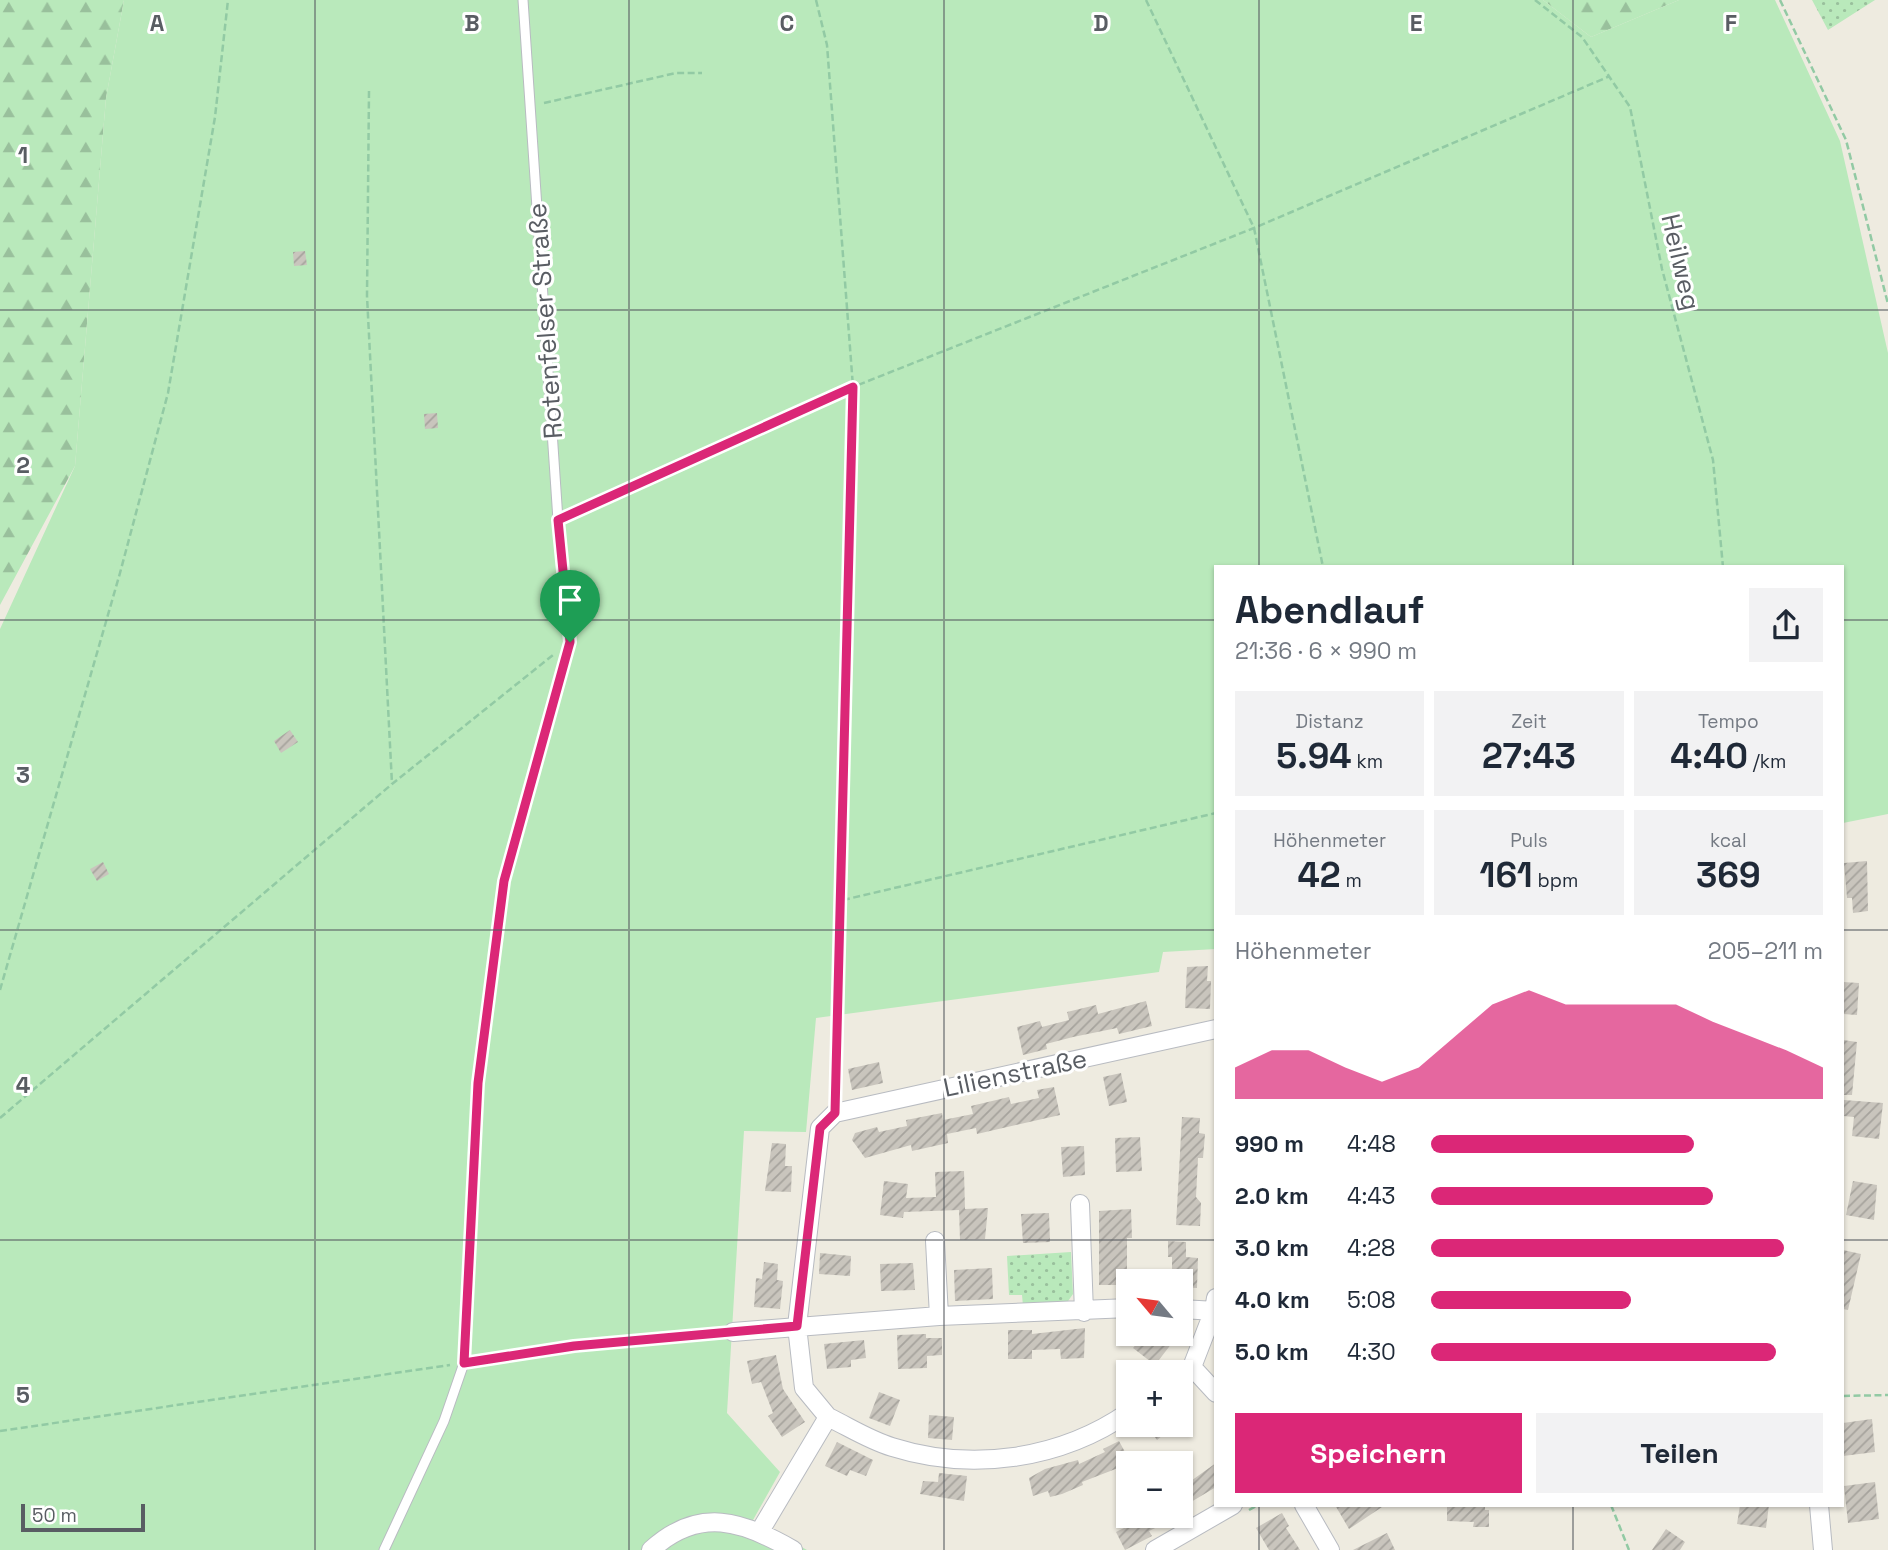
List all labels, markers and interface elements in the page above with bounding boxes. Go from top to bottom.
text: A [150,8,165,38]
text: B [464,8,480,38]
text: C [780,8,794,38]
text: D [1093,8,1109,38]
text: E [1410,8,1422,38]
text: F [1725,8,1737,38]
text: 1 [18,140,28,170]
street label: Rotenfelser Straße [520,202,570,440]
street label: Heilweg [1653,211,1709,313]
text: 2 [16,450,30,480]
pin [540,570,600,642]
icon: arrive [551,581,589,619]
text: Abendlauf [1235,586,1424,634]
button: share [1749,588,1823,662]
text: 21:36 · 6 × 990 m [1235,636,1417,666]
text: Distanz [1296,709,1364,734]
text: Zeit [1511,709,1547,734]
text: Tempo [1698,709,1759,734]
text: 5.94 [1276,734,1352,778]
text: 27:43 [1482,734,1576,778]
text: 4:40 [1670,734,1748,778]
text: km [1352,749,1383,774]
text: /km [1748,749,1786,774]
text: 3 [16,760,30,790]
text: Höhenmeter [1273,828,1386,853]
text: Puls [1510,828,1548,853]
text: kcal [1710,828,1747,853]
text: 42 [1298,853,1341,897]
text: 161 [1480,853,1533,897]
text: 369 [1696,853,1761,897]
text: m [1341,868,1362,893]
text: bpm [1533,868,1578,893]
text: Höhenmeter [1235,936,1372,966]
text: 205–211 m [1708,936,1823,966]
street label: Lilienstraße [940,1041,1090,1105]
text: 4 [16,1070,31,1100]
text: 990 m [1235,1129,1304,1159]
text: 4:48 [1347,1129,1396,1159]
text: 2.0 km [1235,1181,1309,1211]
text: 4:43 [1347,1181,1395,1211]
text: 3.0 km [1235,1233,1309,1263]
text: 4:28 [1347,1233,1395,1263]
north arrow [1116,1269,1194,1346]
map controls [1116,1269,1193,1528]
text: 4.0 km [1235,1285,1310,1315]
text: 5:08 [1347,1285,1396,1315]
text: 5.0 km [1235,1337,1309,1367]
text: 4:30 [1347,1337,1396,1367]
button: + [1116,1360,1193,1437]
text: 5 [16,1380,30,1410]
button: Speichern [1235,1413,1522,1493]
button: Teilen [1536,1413,1823,1493]
button: − [1116,1451,1193,1528]
scale bar [21,1501,145,1533]
text: 50 m [32,1503,77,1528]

